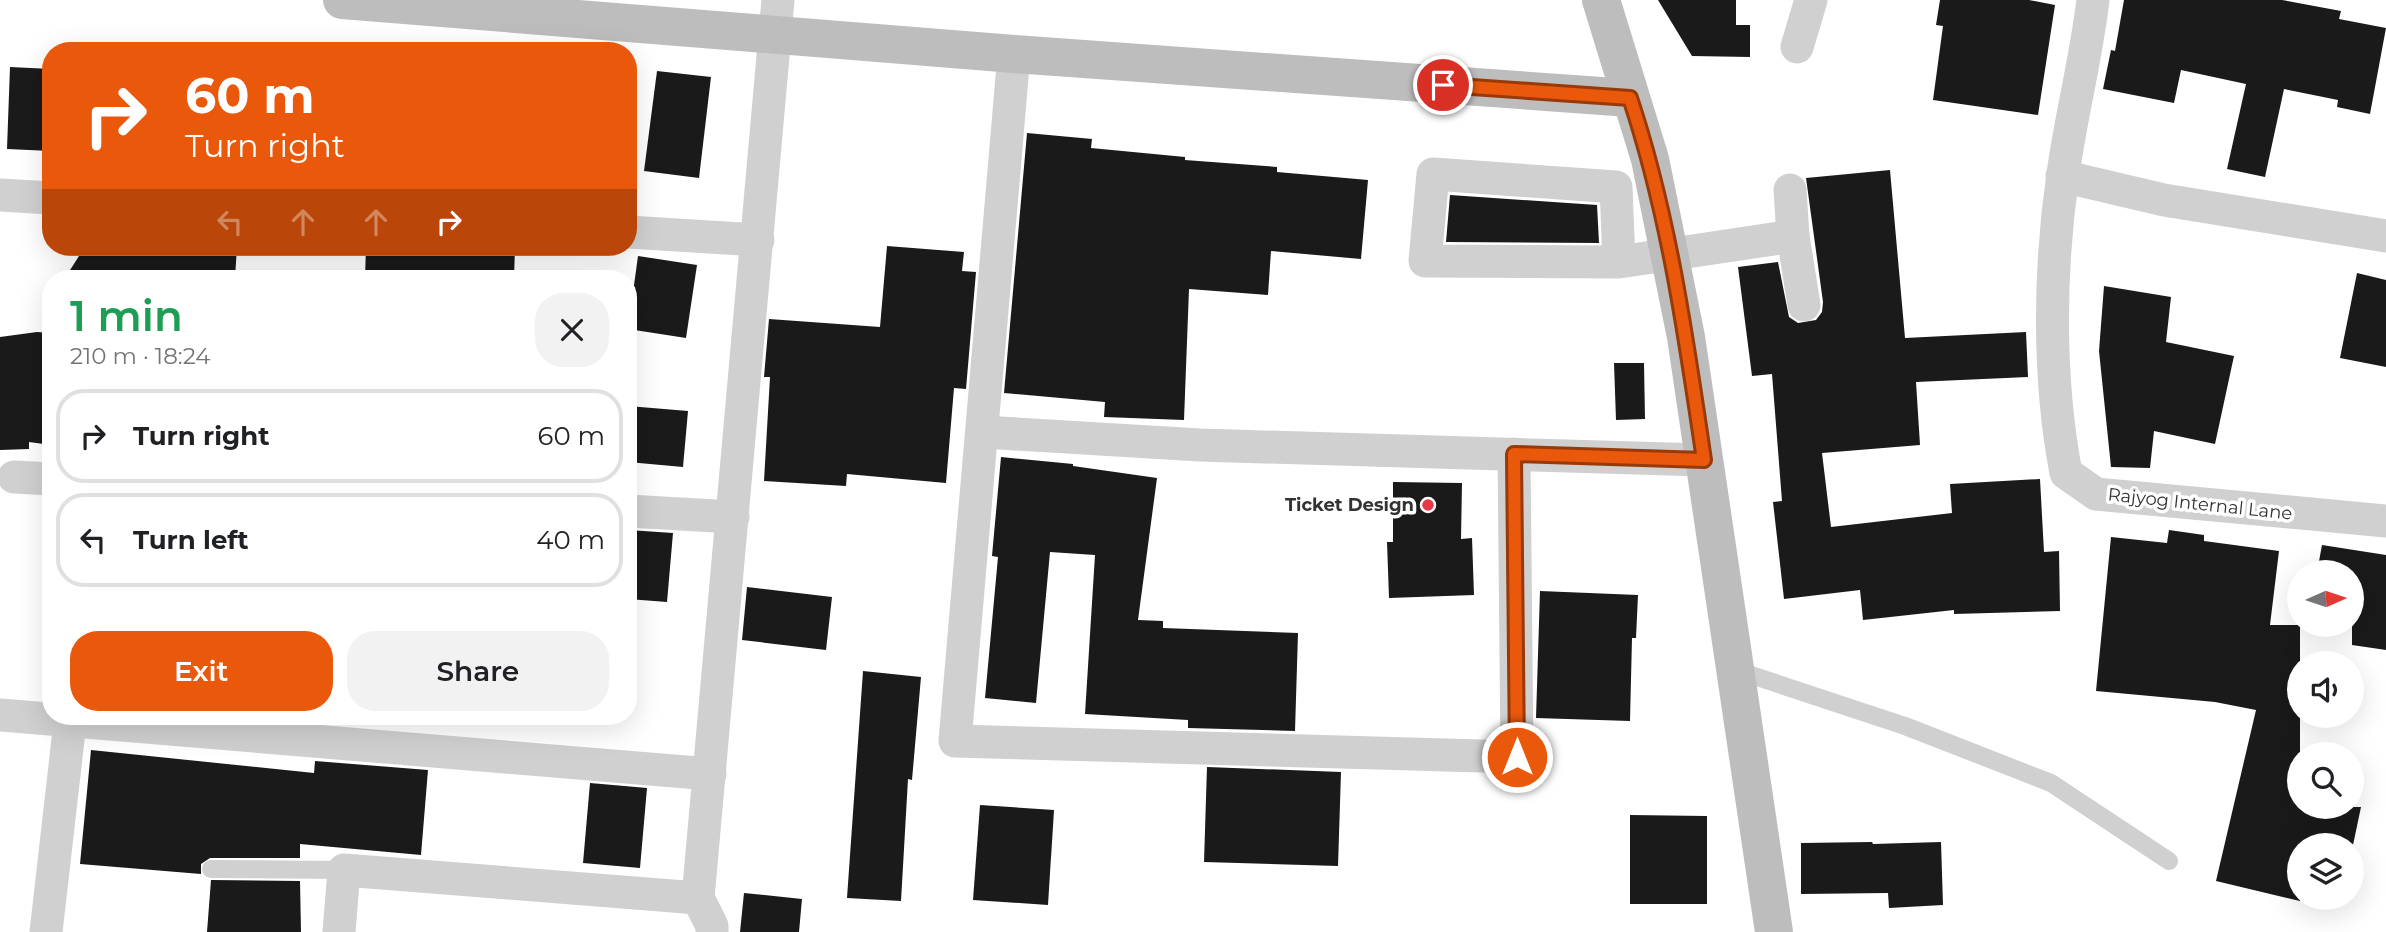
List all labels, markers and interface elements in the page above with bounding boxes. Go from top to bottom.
pin [1413,55,1473,115]
text: 60 m [185,66,315,125]
icon: arrive [1424,66,1462,104]
icon: right [70,70,161,161]
text: Turn right [185,126,345,165]
icon: left [211,203,249,241]
icon: ahead [284,203,322,241]
icon: ahead [357,203,395,241]
icon: right [430,203,468,241]
text: 1 min [70,290,183,342]
button: close [535,293,609,367]
text: 210 m · 18:24 [70,342,210,370]
icon: right [74,417,112,455]
text: Turn right [133,420,269,452]
text: 60 m [538,420,605,452]
street label: Rajyog Internal Lane [2107,483,2293,525]
place label: Ticket Design [1285,494,1414,516]
marker: Ticket Design [1420,497,1436,513]
icon: left [74,521,112,559]
text: Turn left [133,524,249,556]
text: 40 m [536,524,605,556]
north arrow [2287,560,2364,637]
map controls [2287,560,2364,910]
button: Exit [70,631,333,711]
button: Share [347,631,609,711]
button: sound [2287,651,2364,728]
position arrow [1480,720,1554,794]
button: search [2287,742,2364,819]
button: layers [2287,833,2364,910]

